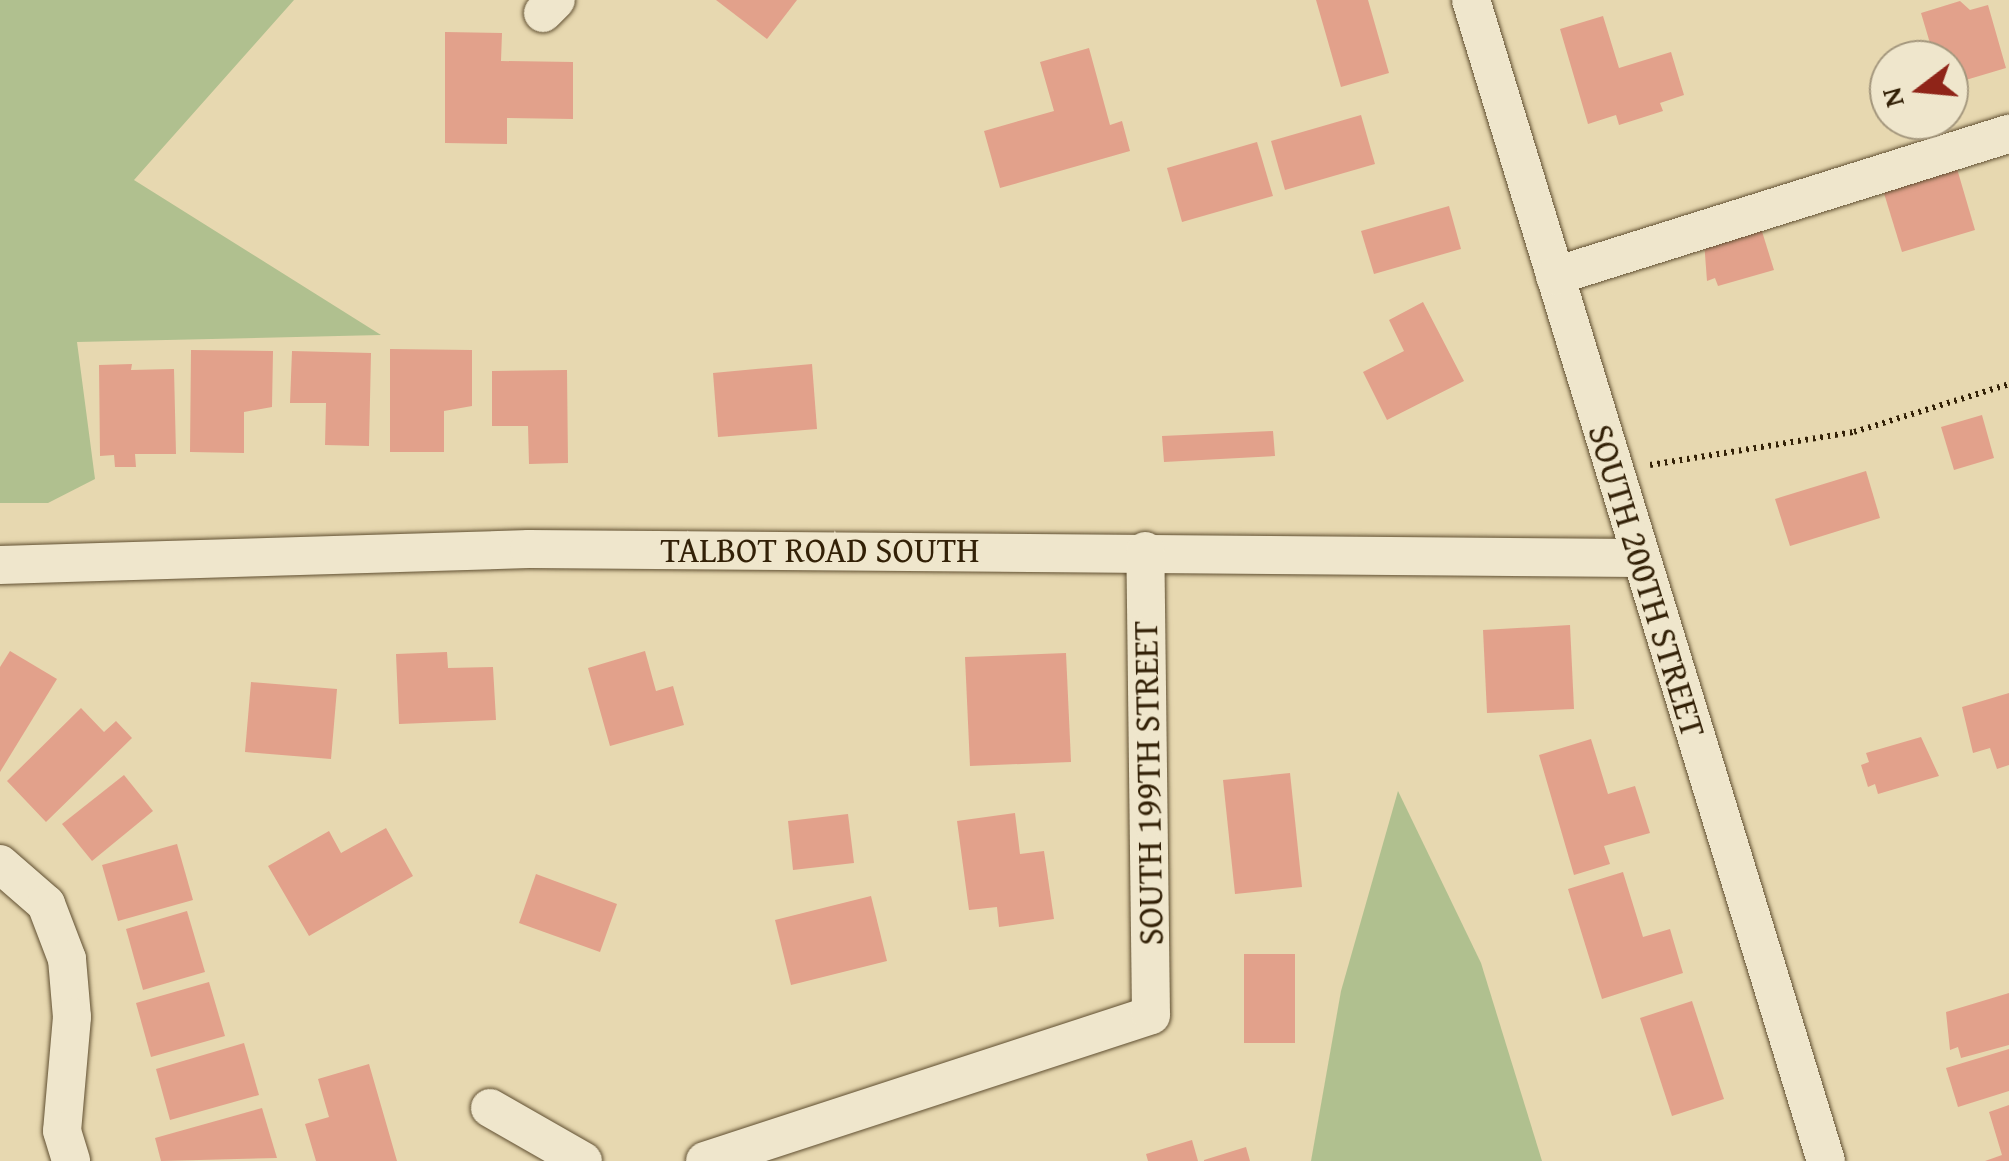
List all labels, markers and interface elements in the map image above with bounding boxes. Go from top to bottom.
north arrow [1869,40,1969,140]
text: N [1869,83,1914,113]
street label: SOUTH 200TH STREET [1579,419,1715,743]
street label: TALBOT ROAD SOUTH [660,529,980,571]
street label: SOUTH 199TH STREET [1124,620,1172,946]

